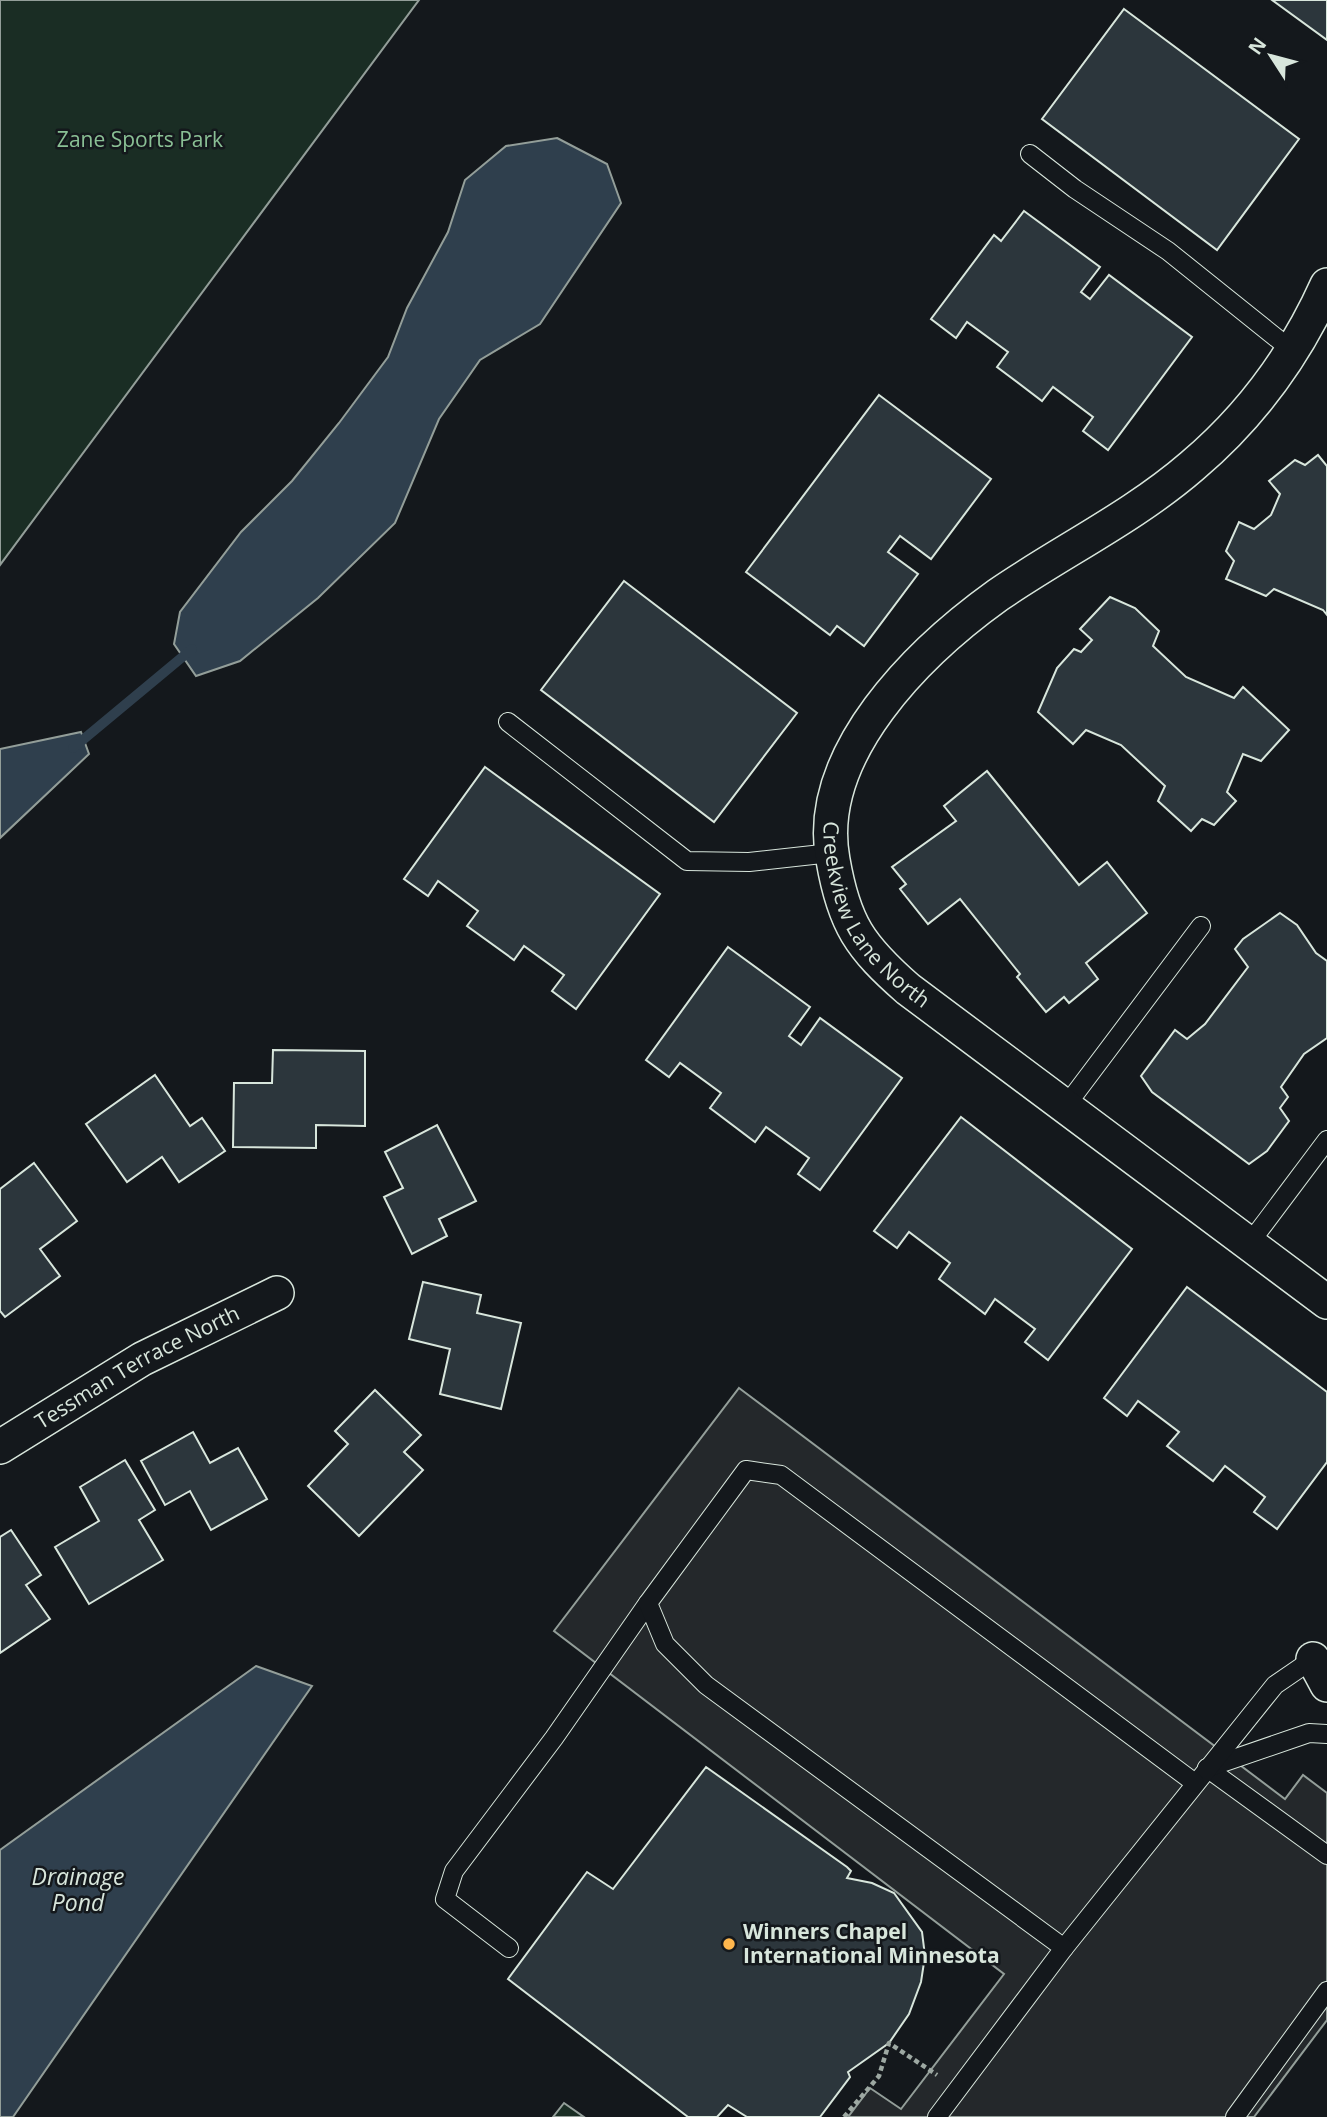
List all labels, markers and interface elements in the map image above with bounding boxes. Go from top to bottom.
north arrow [1236,21,1306,91]
text: N [1242,32,1272,60]
park label: Zane Sports Park [57,125,223,153]
street label: Creekview Lane North [817,821,936,1014]
street label: Tessman Terrace North [30,1299,244,1435]
water label: Drainage Pond [32,1860,124,1918]
place label: Winners Chapel International Minnesota [743,1917,1000,1969]
marker: Winners Chapel International Minnesota [721,1936,737,1952]

